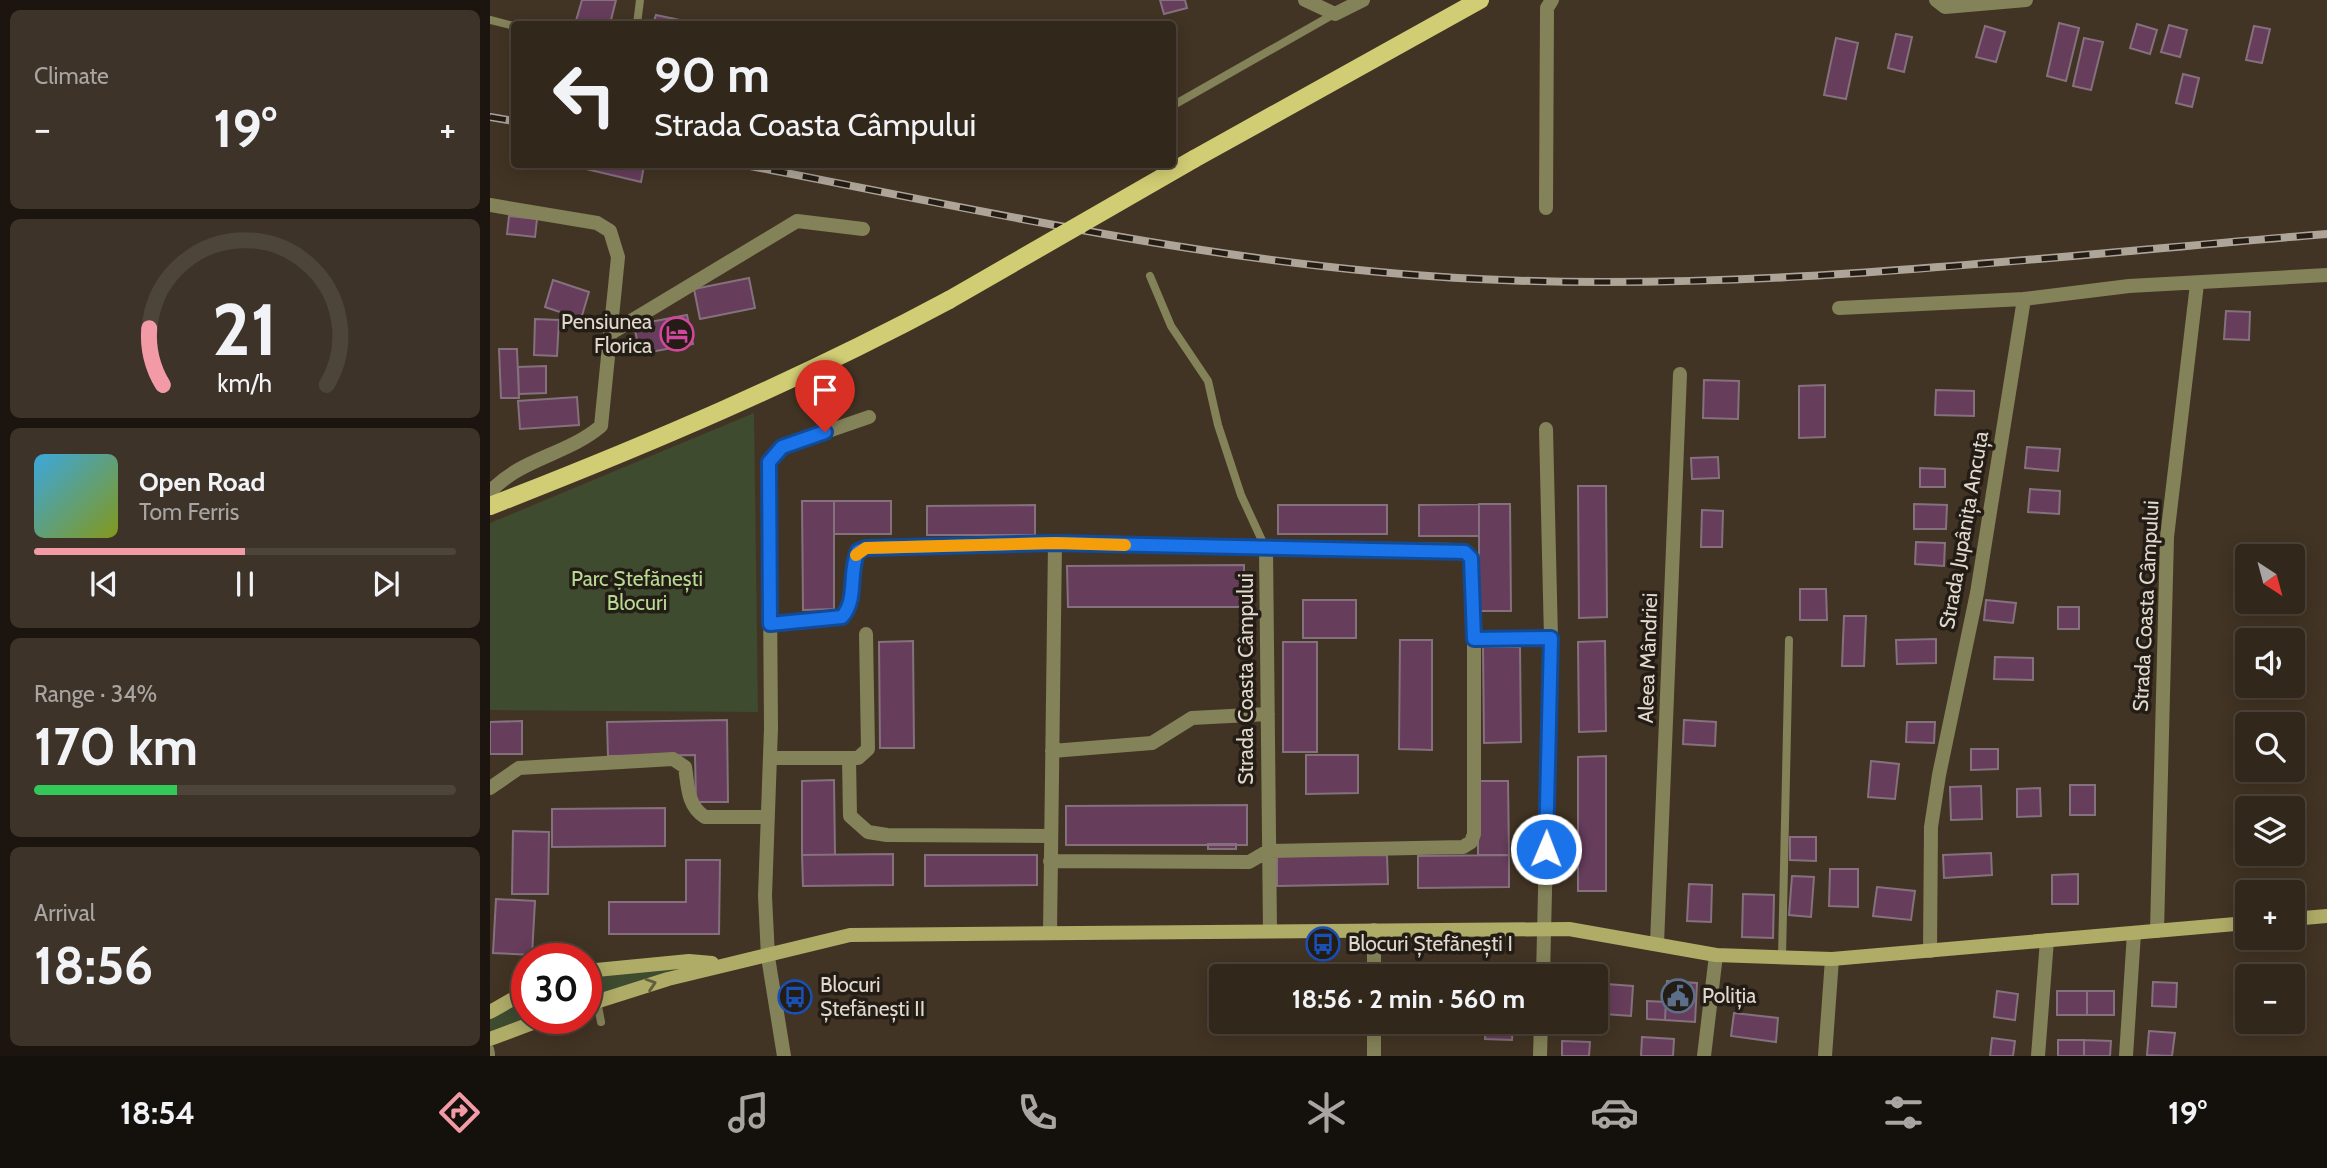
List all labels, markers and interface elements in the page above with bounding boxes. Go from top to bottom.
text: 90 m [654,45,770,104]
icon: left [539,49,630,140]
text: Climate [34,62,109,90]
text: 19° [213,97,277,160]
text: − [34,105,51,152]
text: + [439,105,456,152]
text: Strada Coasta Câmpului [654,105,976,144]
text: 21 [212,285,278,373]
place label: Pensiunea Florica [561,309,652,358]
hotel icon: Pensiunea Florica [658,315,696,353]
pin [795,360,855,432]
text: km/h [218,368,272,398]
icon: arrive [806,371,844,409]
street label: Strada Jupânița Ancuța [1934,429,1995,631]
text: Open Road [139,466,265,498]
text: Tom Ferris [139,498,239,526]
street label: Strada Coasta Câmpului [2127,500,2164,712]
north arrow [2235,544,2305,614]
map controls [2235,544,2305,1034]
icon: previous [85,565,123,603]
icon: pause [226,565,264,603]
icon: next [367,565,405,603]
park label: Parc Ștefănești Blocuri [571,566,703,615]
street label: Strada Coasta Câmpului [1233,573,1258,785]
street label: Aleea Mândriei [1633,592,1662,724]
button: sound [2235,628,2305,698]
text: Range · 34% [34,680,157,708]
button: search [2235,712,2305,782]
text: 170 km [34,715,198,778]
button: layers [2235,796,2305,866]
position arrow [1509,812,1583,886]
button: + [2235,880,2305,950]
text: Arrival [34,899,95,927]
bus stop icon: Blocuri Ștefănești I [1304,925,1342,963]
place label: Blocuri Ștefănești I [1348,931,1513,958]
text: 18:56 [34,934,153,997]
speed limit sign: 30 [511,943,602,1034]
button: − [2235,964,2305,1034]
place label: Blocuri Ștefănești II [820,972,925,1023]
public building icon: Poliția [1659,977,1697,1015]
one-way arrow [645,978,657,993]
bus stop icon: Blocuri Ștefănești II [776,978,814,1016]
text: 18:56 · 2 min · 560 m [1292,983,1525,1015]
place label: Poliția [1702,983,1756,1010]
icon: directions [435,1088,484,1137]
icon: music [724,1088,773,1137]
icon: phone [1013,1088,1062,1137]
icon: climate [1302,1088,1351,1137]
icon: car [1590,1088,1639,1137]
icon: filters [1879,1088,1928,1137]
text: 18:54 [120,1093,195,1132]
text: 19° [2168,1093,2207,1132]

